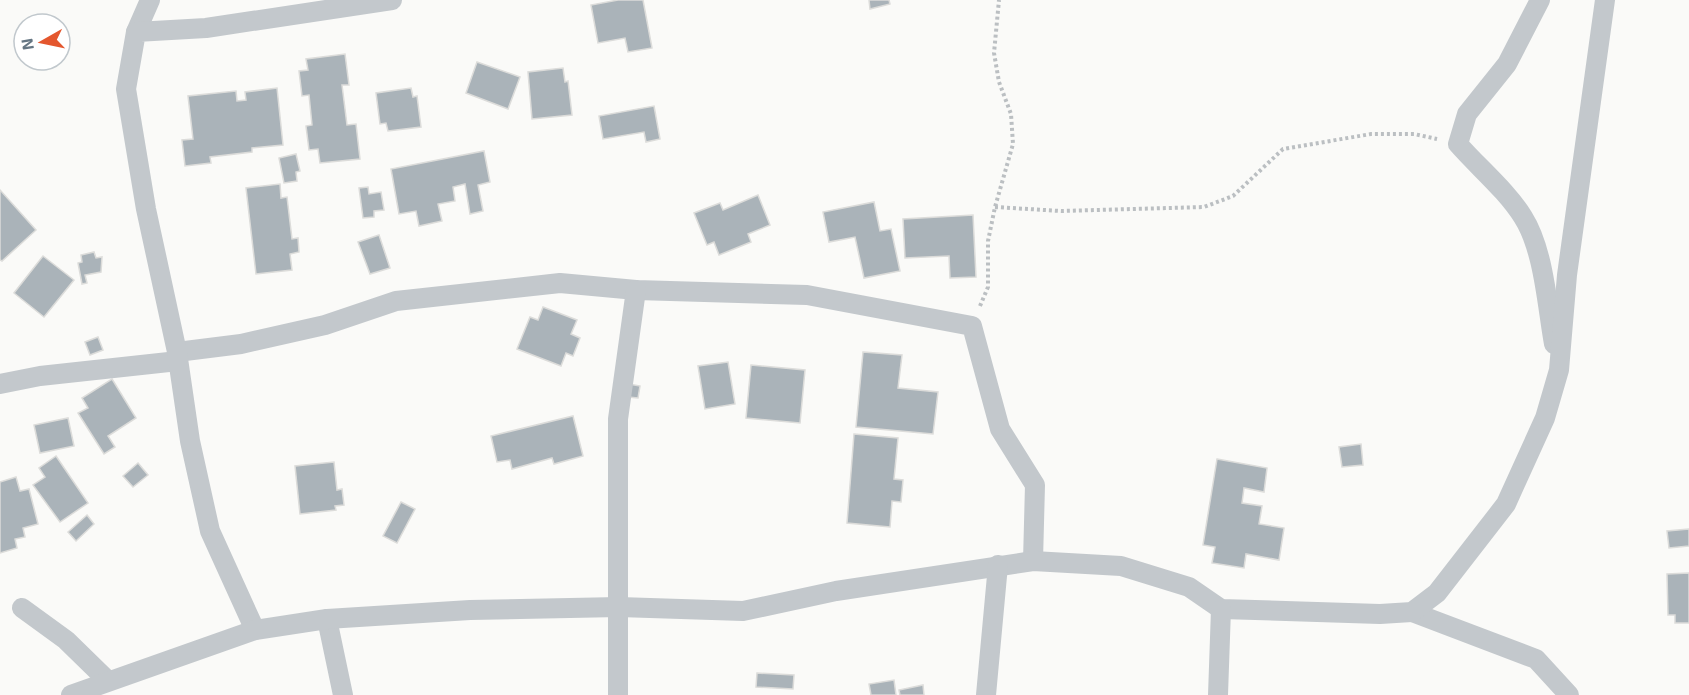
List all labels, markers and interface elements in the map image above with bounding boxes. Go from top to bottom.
north arrow [12,12,72,72]
text: N [16,37,37,52]

